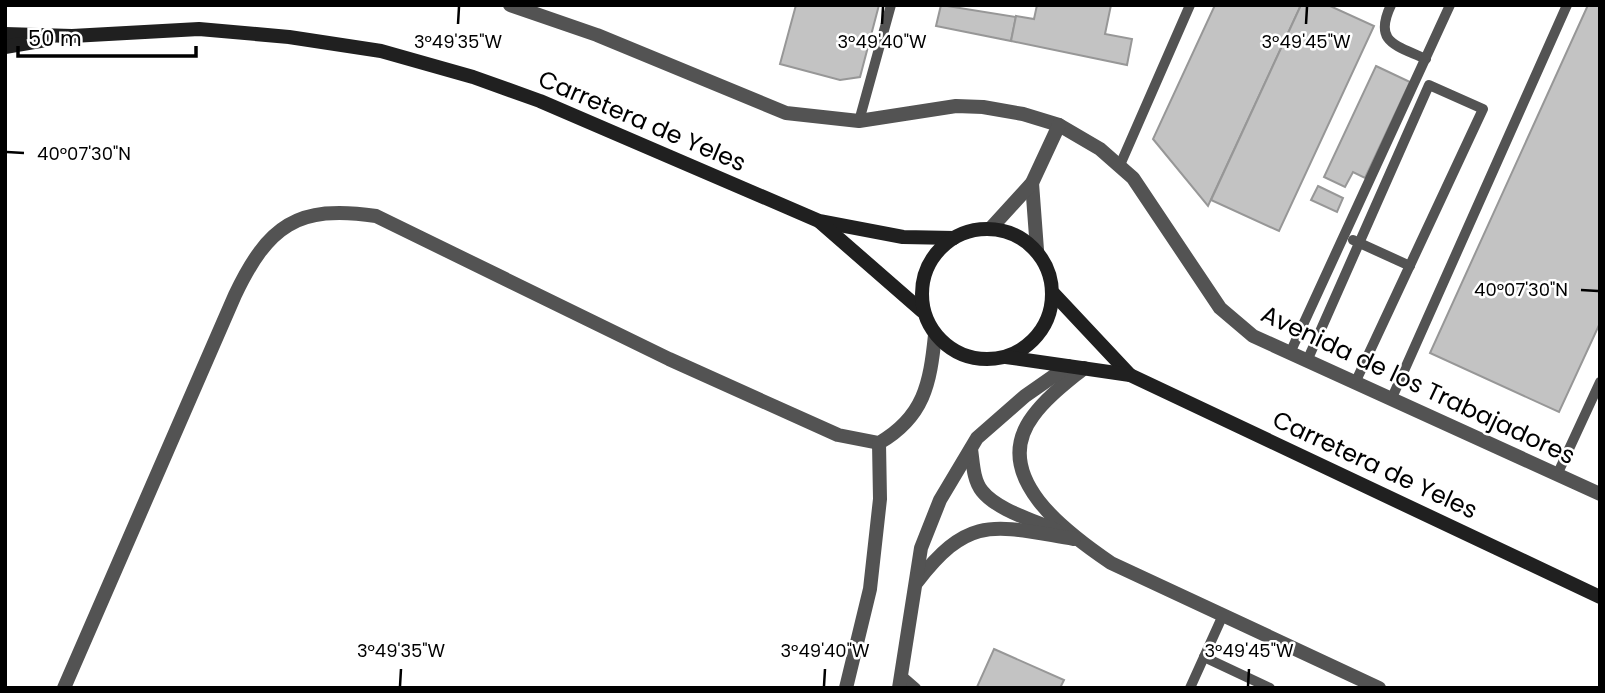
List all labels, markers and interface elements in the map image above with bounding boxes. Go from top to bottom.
scale bar [18,14,196,58]
text: 50 m [28,24,82,53]
text: 3°49'35"W [414,29,503,54]
text: 3°49'40"W [838,29,927,54]
text: 3°49'45"W [1262,29,1351,54]
street label: Carretera de Yeles [533,62,751,179]
text: 40°07'30"N [37,141,131,166]
text: 40°07'30"N [1474,277,1568,302]
street label: Avenida de los Trabajadores [1256,297,1581,472]
street label: Carretera de Yeles [1267,403,1483,527]
text: 3°49'35"W [357,638,446,663]
text: 3°49'40"W [781,638,870,663]
text: 3°49'45"W [1205,638,1294,663]

